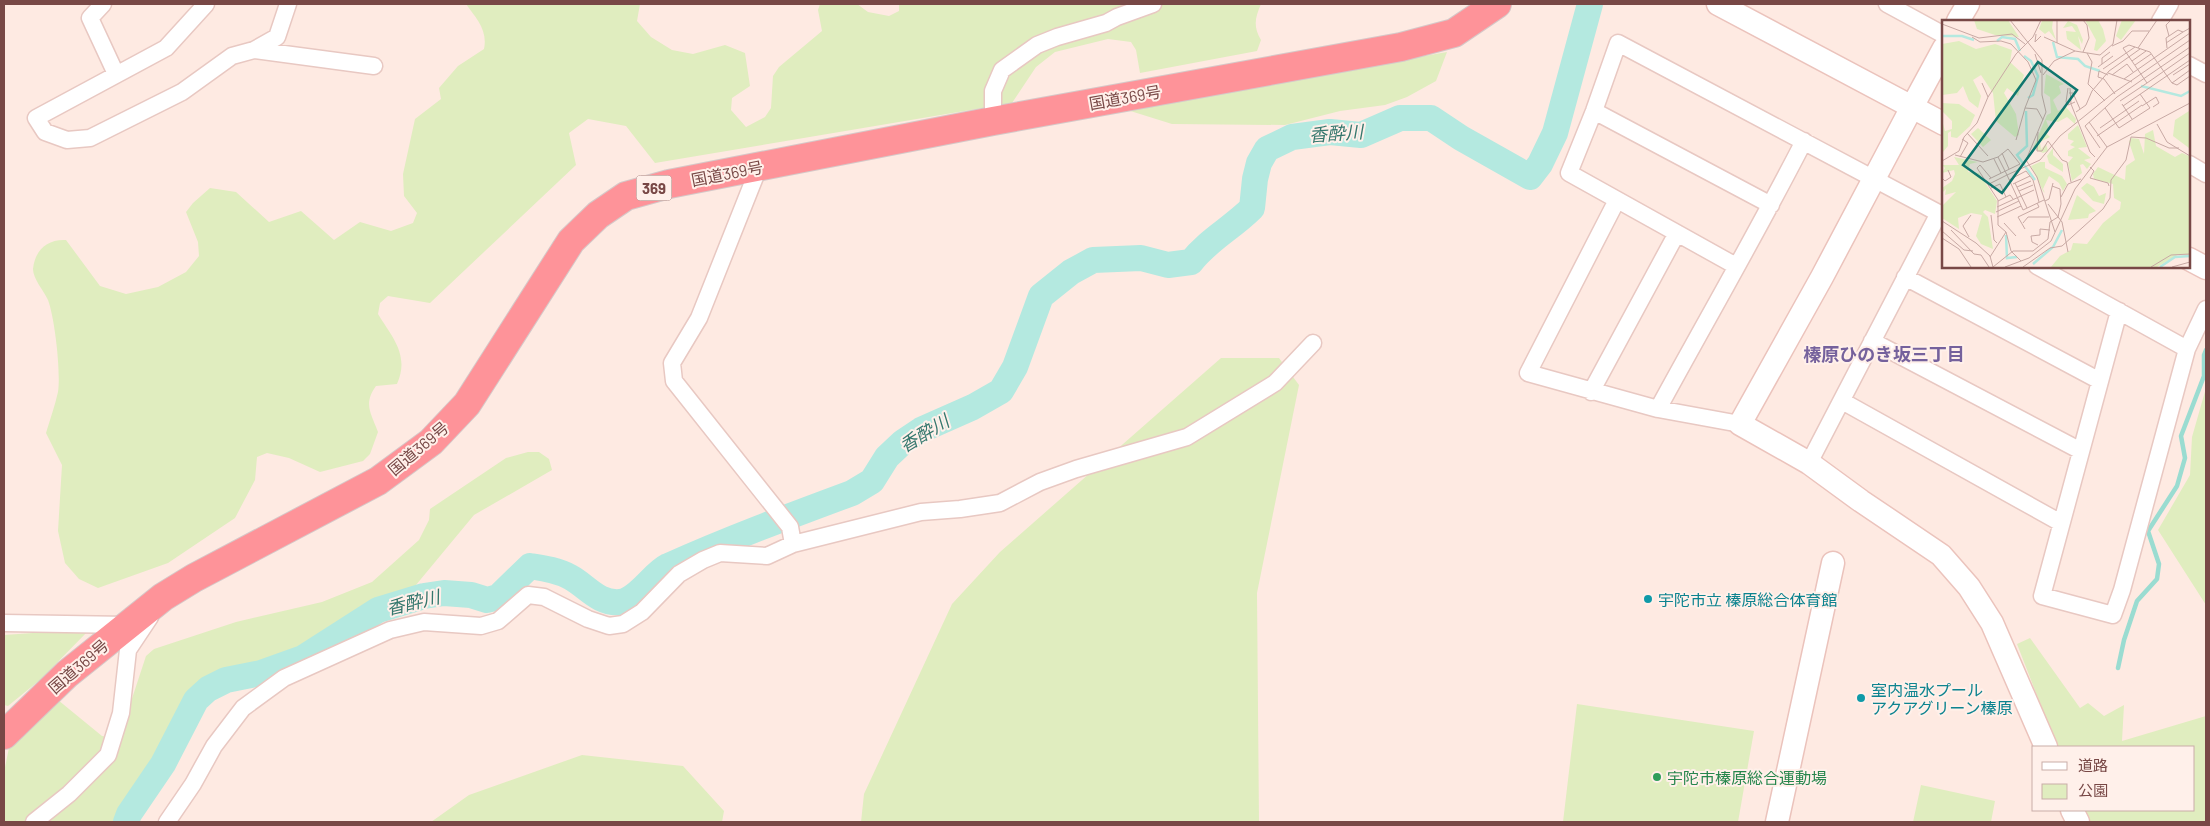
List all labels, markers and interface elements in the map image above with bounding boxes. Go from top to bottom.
inset map [1942,20,2190,268]
street label: 国道369号 [1087,81,1163,113]
water label: 香酔川 [1308,120,1366,146]
street label: 国道369号 [689,157,765,189]
road number: 369 [636,176,672,200]
district label: 榛原ひのき坂三丁目 [1803,343,1965,365]
water label: 香酔川 [895,409,955,456]
street label: 国道369号 [384,417,452,479]
water label: 香酔川 [384,585,444,619]
place label: 宇陀市立 榛原総合体育館 [1658,590,1837,609]
marker: 宇陀市立 榛原総合体育館 [1642,593,1654,605]
street label: 国道369号 [44,635,112,697]
place label: 室内温水プール アクアグリーン榛原 [1871,680,2013,717]
marker: 室内温水プール アクアグリーン榛原 [1855,692,1867,704]
legend [2032,746,2195,811]
text: 道路 [2078,756,2108,774]
place label: 宇陀市榛原総合運動場 [1667,768,1827,787]
marker: 宇陀市榛原総合運動場 [1651,771,1663,783]
text: 公園 [2078,781,2108,799]

